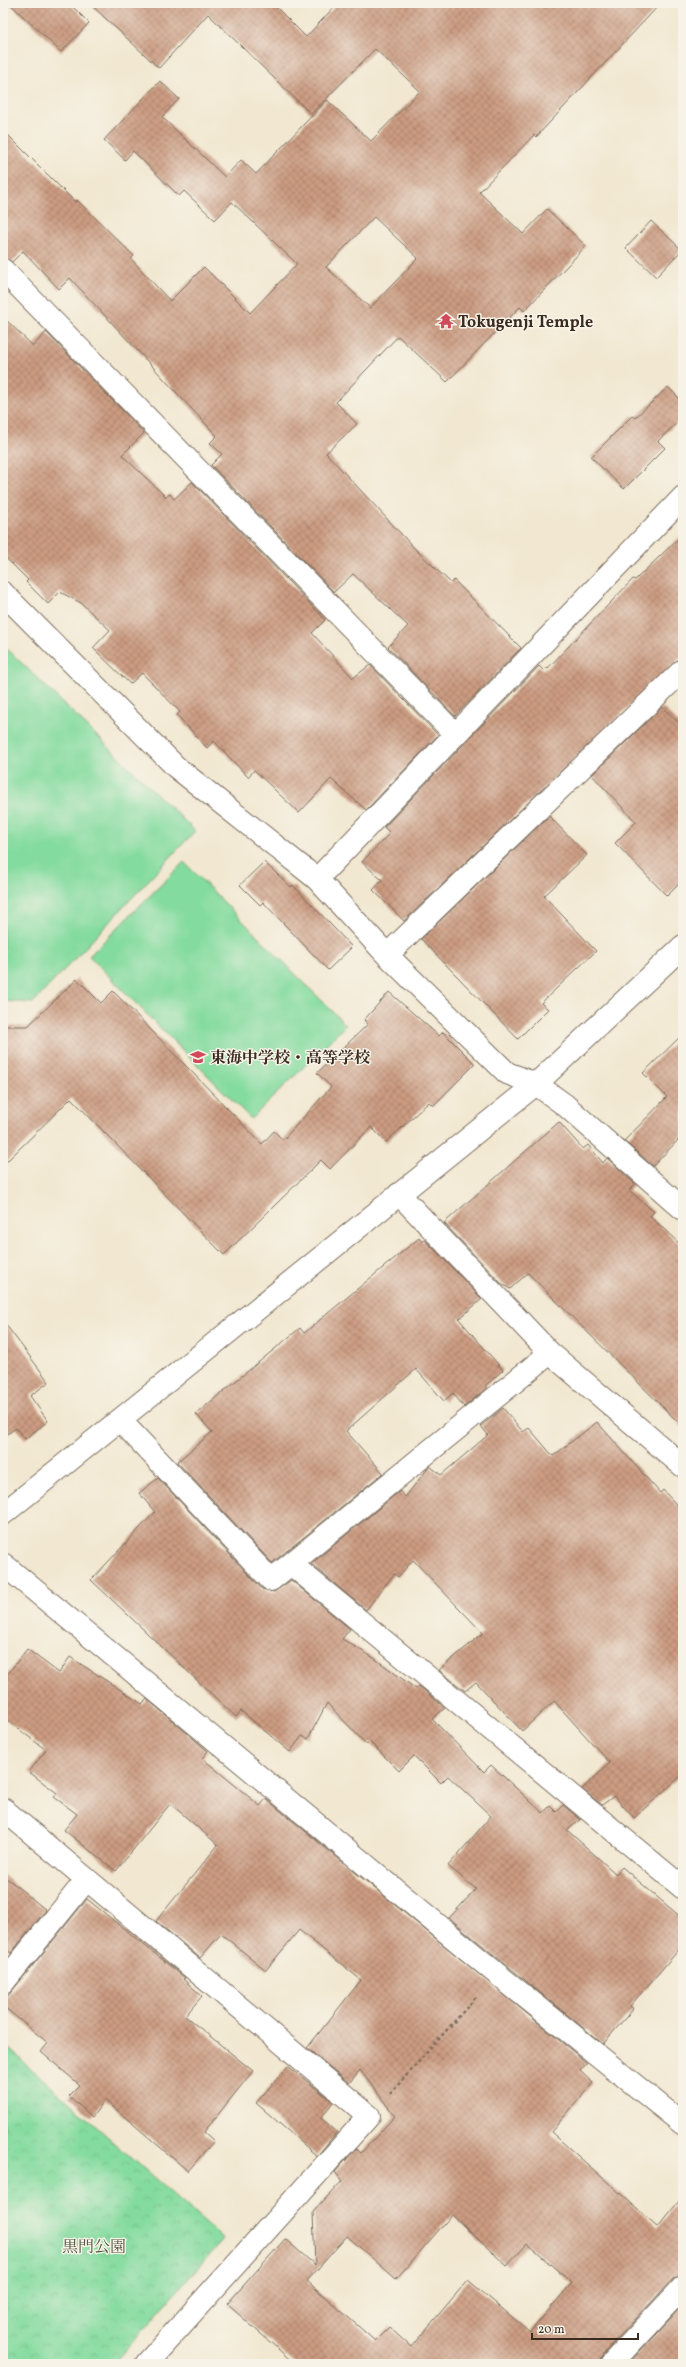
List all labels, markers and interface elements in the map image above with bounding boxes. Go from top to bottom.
temple icon: Tokugenji Temple [437,312,455,330]
place label: Tokugenji Temple [458,312,593,334]
school or university icon: 東海中学校・高等学校 [189,1048,207,1066]
place label: 東海中学校・高等学校 [210,1048,371,1070]
park label: 黒門公園 [62,2237,126,2259]
scale bar [532,2315,638,2341]
text: 20 m [538,2322,565,2338]

